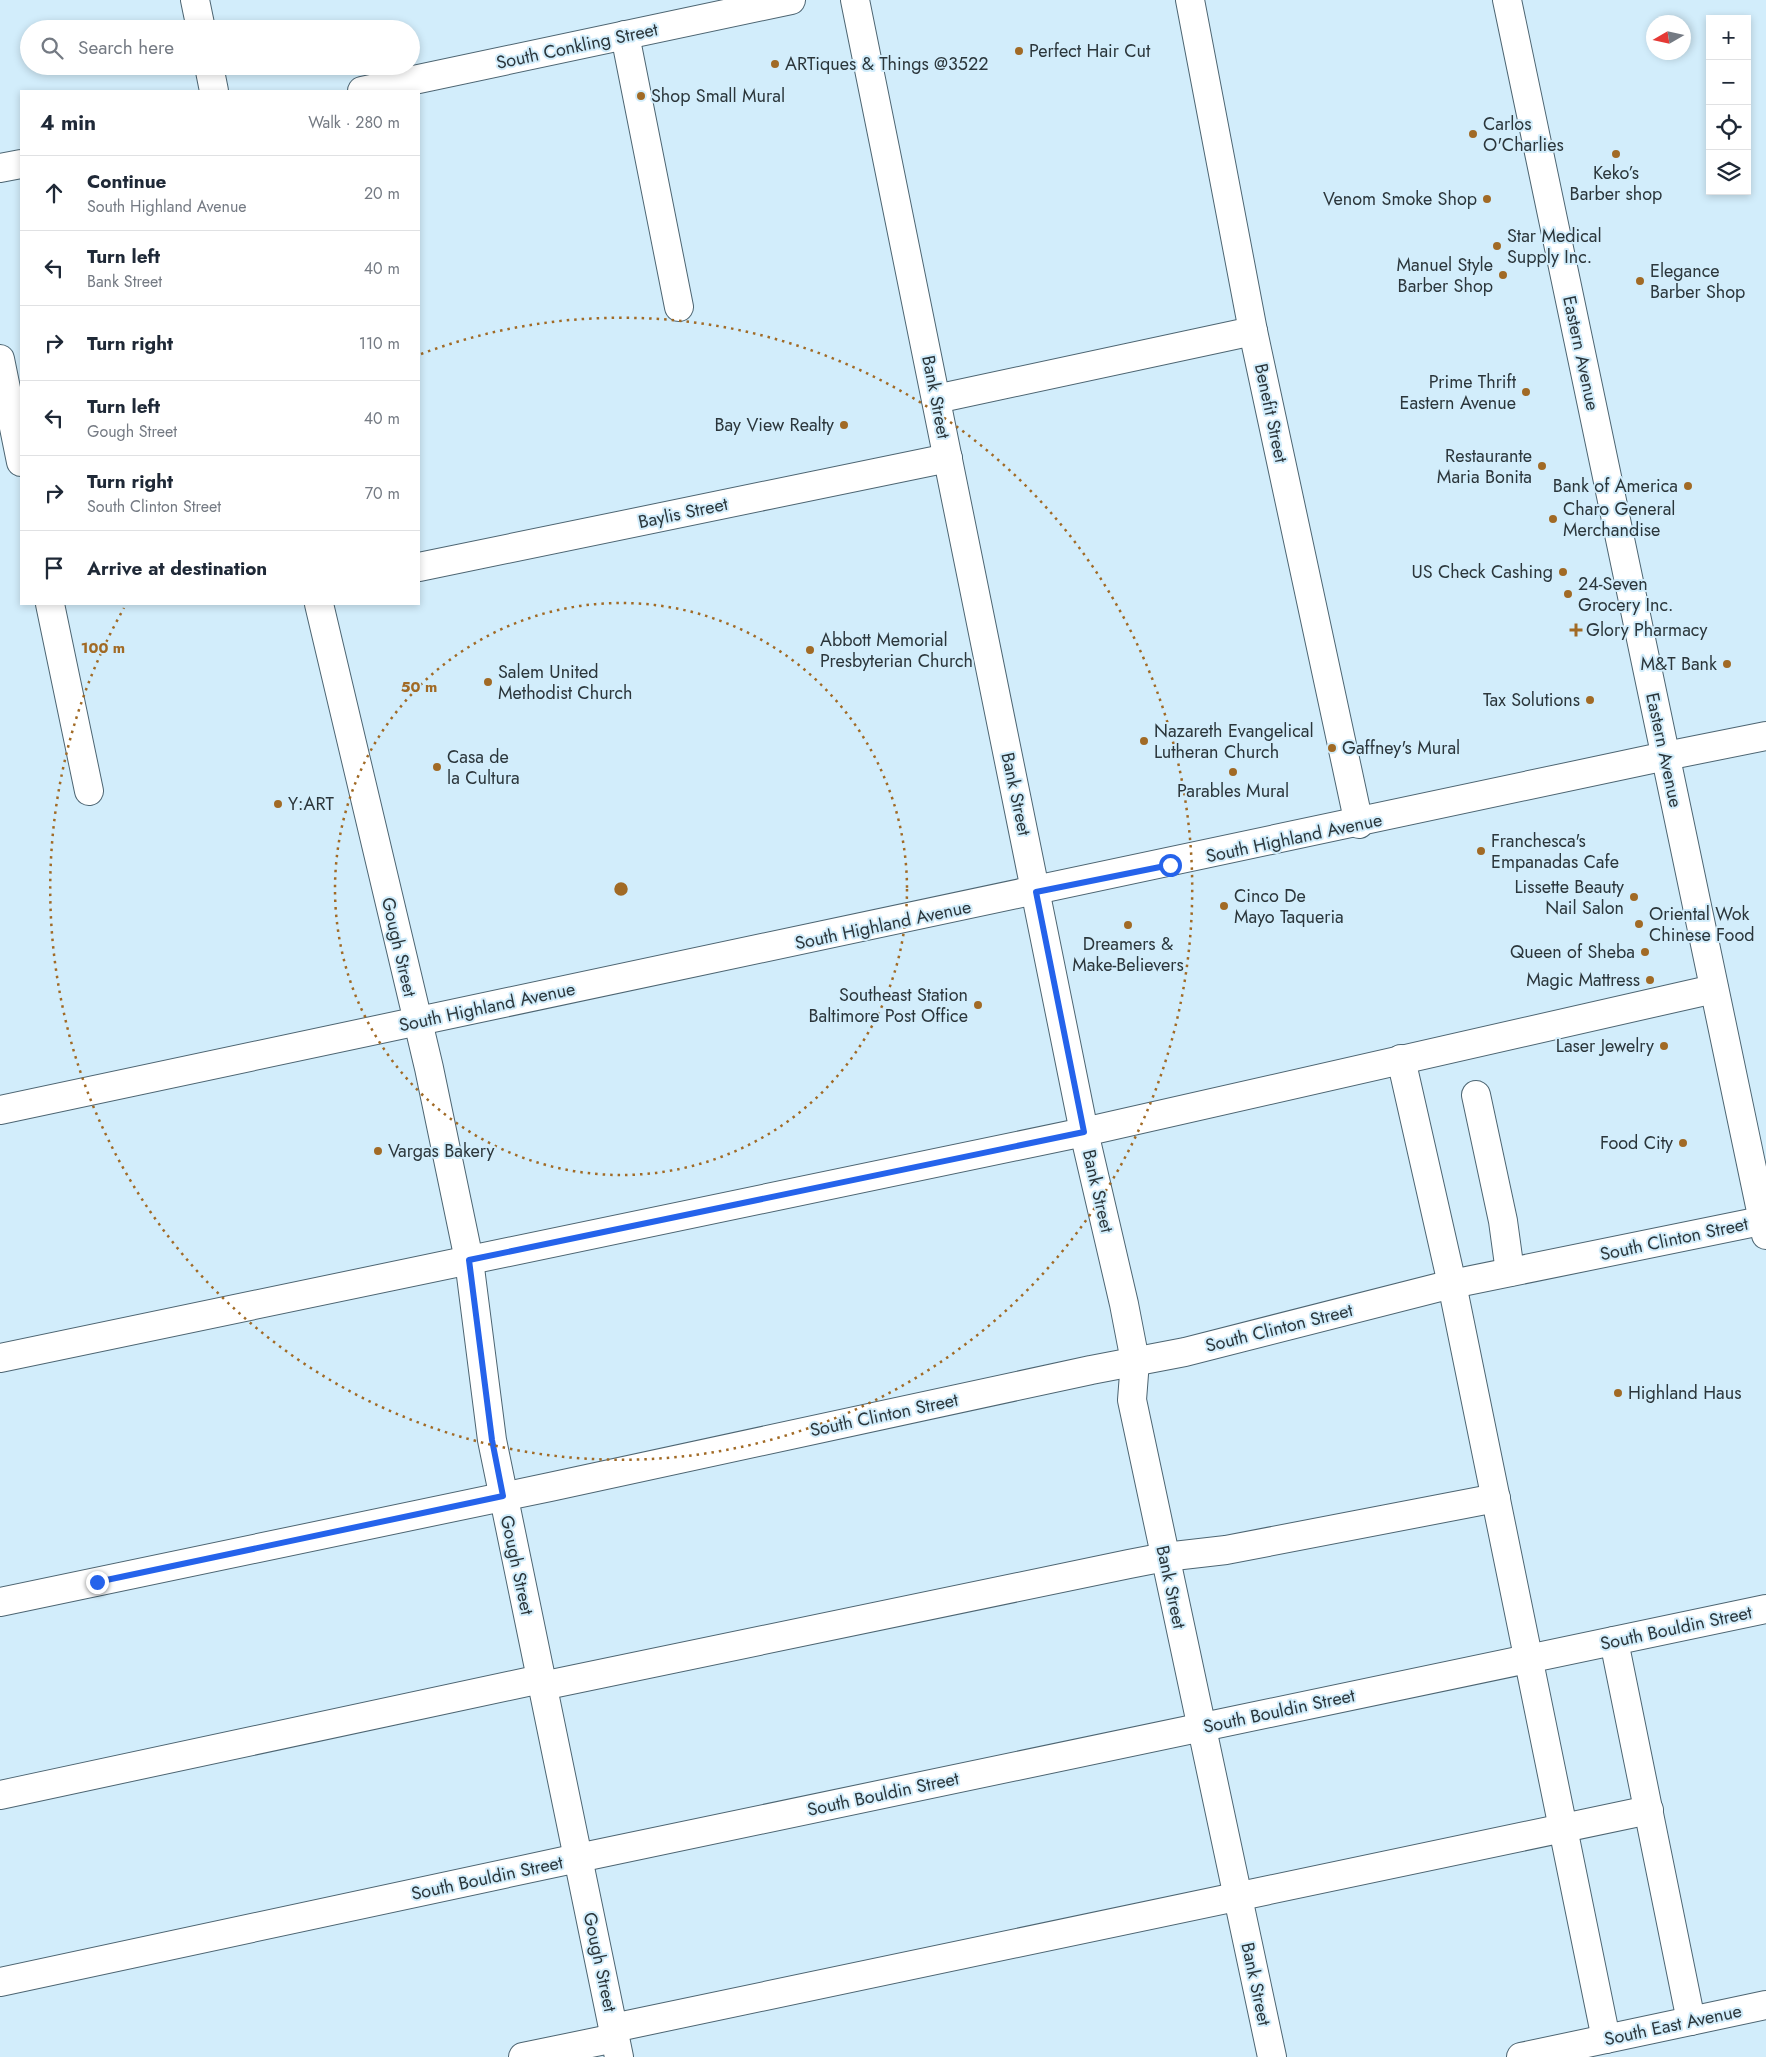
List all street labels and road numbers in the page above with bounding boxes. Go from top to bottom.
street label: South Conkling Street [494,16,661,76]
street label: Eastern Avenue [1556,293,1606,413]
street label: Bank Street [915,353,957,442]
street label: Benefit Street [1248,361,1294,466]
street label: Baylis Street [636,491,731,535]
street label: Eastern Avenue [1639,690,1689,810]
street label: Bank Street [995,750,1038,839]
street label: South Highland Avenue [1203,807,1385,869]
street label: South Highland Avenue [792,894,974,956]
street label: Gough Street [375,895,423,1000]
street label: South Highland Avenue [396,976,578,1038]
street label: Bank Street [1076,1147,1120,1236]
street label: South Clinton Street [1598,1210,1751,1267]
street label: South Clinton Street [1203,1297,1356,1359]
street label: South Clinton Street [808,1386,961,1443]
street label: Gough Street [494,1513,540,1618]
street label: Bank Street [1150,1543,1193,1632]
street label: South Bouldin Street [1598,1599,1755,1657]
street label: South Bouldin Street [1201,1682,1358,1740]
street label: South Bouldin Street [805,1765,962,1823]
street label: South Bouldin Street [409,1849,566,1907]
street label: Gough Street [577,1910,623,2015]
street label: Bank Street [1235,1940,1278,2029]
street label: South East Avenue [1602,1998,1744,2052]

